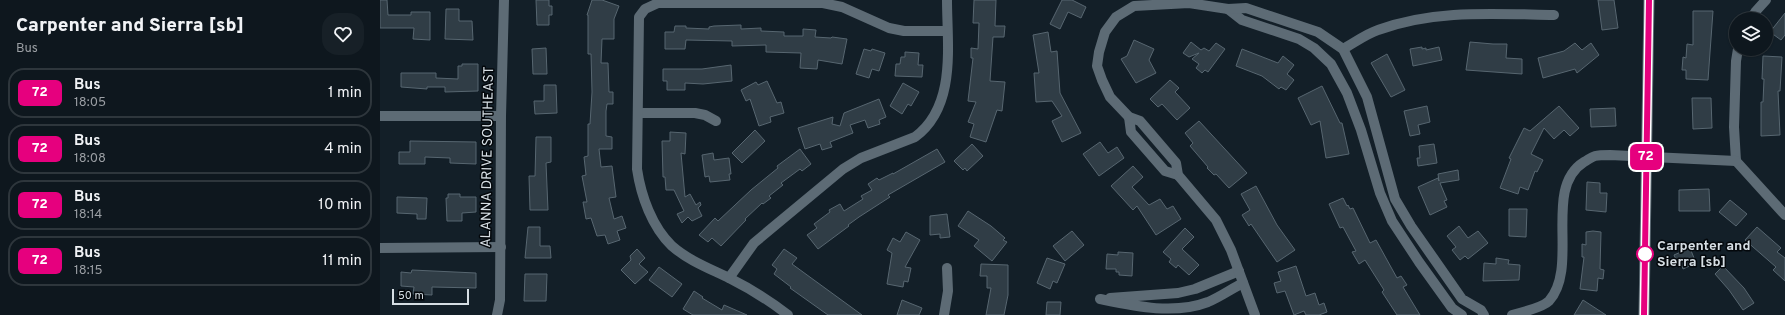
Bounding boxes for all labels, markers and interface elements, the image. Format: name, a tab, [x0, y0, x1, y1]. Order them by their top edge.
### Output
map controls	[1729, 12, 1773, 56]
button: layers	[1729, 12, 1773, 56]
button: heart	[322, 13, 364, 55]
text: Carpenter and Sierra [sb]	[16, 14, 244, 38]
text: Bus	[16, 41, 38, 57]
street label: ALANNA DRIVE SOUTHEAST	[478, 66, 498, 248]
text: Bus	[74, 76, 101, 95]
text: 72	[32, 84, 48, 101]
text: 1 min	[328, 84, 362, 103]
text: 18:05	[74, 95, 106, 111]
text: Bus	[74, 132, 101, 151]
text: 72	[32, 140, 48, 157]
text: 4 min	[324, 140, 362, 159]
line badge: 72	[1628, 144, 1664, 170]
text: 72	[1638, 148, 1654, 165]
text: 18:08	[74, 151, 106, 167]
text: Bus	[74, 188, 101, 207]
text: 72	[32, 196, 48, 213]
text: 10 min	[318, 196, 362, 215]
text: 18:14	[74, 207, 102, 223]
place label: Carpenter and Sierra [sb]	[1657, 238, 1750, 271]
text: Bus	[74, 244, 101, 263]
marker: Carpenter and Sierra [sb]	[1636, 245, 1654, 263]
text: 72	[32, 252, 48, 269]
text: 11 min	[322, 252, 362, 271]
text: 18:15	[74, 263, 103, 279]
scale bar	[392, 287, 469, 306]
text: 50 m	[398, 289, 424, 303]

